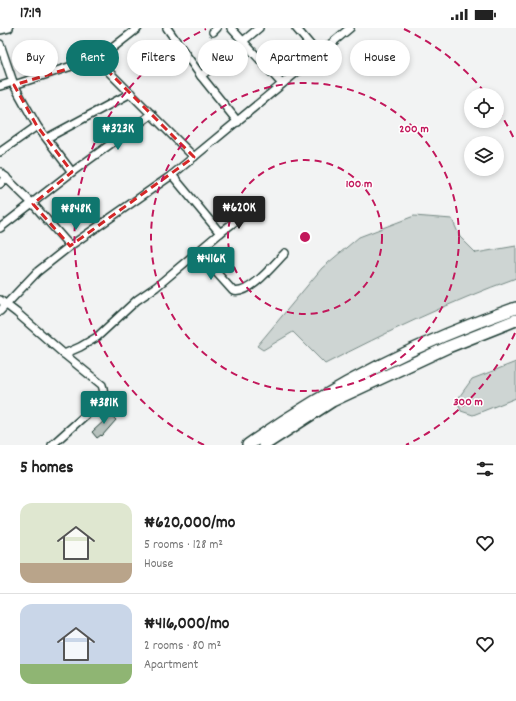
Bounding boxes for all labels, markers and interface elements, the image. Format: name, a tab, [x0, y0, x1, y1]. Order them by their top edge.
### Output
text: 17:19	[20, 3, 42, 25]
chip: Buy	[12, 40, 58, 76]
chip: Rent	[66, 40, 119, 76]
chip: Filters	[127, 40, 190, 76]
chip: New	[198, 40, 248, 76]
chip: Apartment	[256, 40, 342, 76]
chip: House	[350, 40, 410, 76]
map controls	[464, 88, 504, 176]
button: locate	[464, 88, 504, 128]
pin: ₦323K	[90, 117, 146, 151]
text: ₦323K	[102, 120, 134, 139]
text: 200 m	[399, 121, 429, 138]
button: layers	[464, 136, 504, 176]
text: 100 m	[346, 176, 372, 193]
pin: ₦620K	[211, 196, 267, 230]
pin: ₦848K	[48, 197, 104, 231]
text: ₦620K	[222, 199, 256, 218]
text: ₦848K	[61, 200, 91, 219]
centre of rings	[298, 230, 312, 244]
pin: ₦416K	[183, 247, 239, 281]
text: ₦416K	[196, 250, 226, 269]
pin: ₦381K	[76, 391, 132, 425]
text: ₦381K	[90, 394, 118, 413]
text: 300 m	[453, 394, 483, 411]
text: 5 homes	[20, 457, 73, 481]
icon: filters	[474, 458, 496, 480]
text: ₦620,000/mo	[144, 512, 235, 536]
icon: home	[52, 519, 100, 567]
icon: heart	[474, 532, 496, 554]
text: 5 rooms · 128 m²	[144, 536, 223, 555]
text: House	[144, 555, 173, 574]
text: ₦416,000/mo	[144, 613, 229, 637]
icon: home	[52, 620, 100, 668]
icon: heart	[474, 633, 496, 655]
text: 2 rooms · 80 m²	[144, 637, 221, 656]
text: Apartment	[144, 656, 198, 675]

